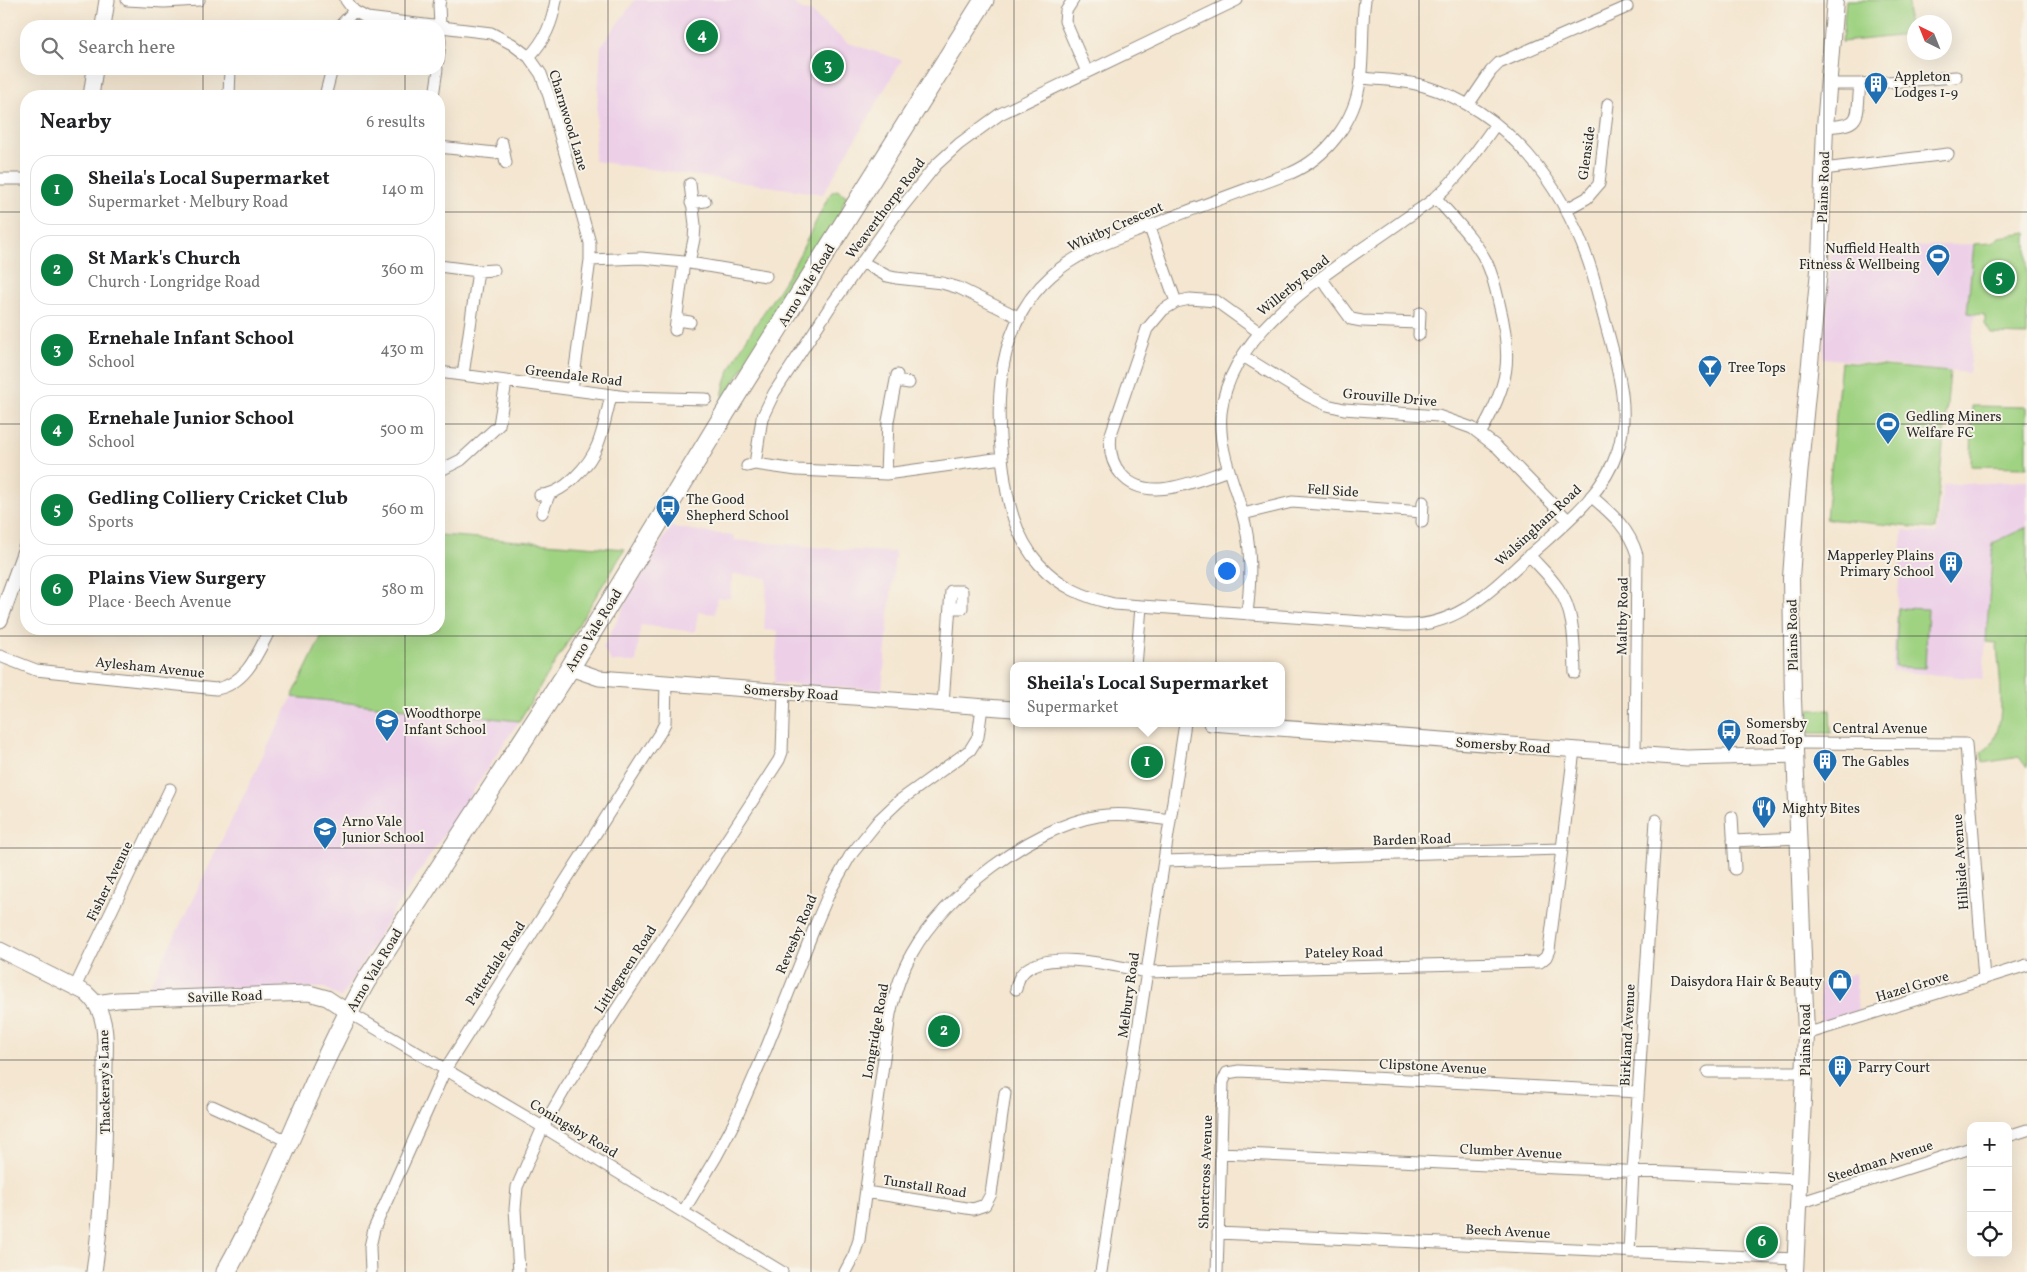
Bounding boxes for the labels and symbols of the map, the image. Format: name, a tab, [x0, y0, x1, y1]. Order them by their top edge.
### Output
north arrow	[1907, 15, 1952, 60]
pin: 4	[686, 17, 718, 55]
pin: 3	[812, 47, 844, 85]
street label: Charnwood Lane	[543, 68, 592, 173]
place label: Appleton Lodges 1-9	[1894, 68, 1958, 103]
building icon: Appleton Lodges 1-9	[1863, 71, 1889, 105]
street label: Glenside	[1574, 125, 1601, 181]
street label: Plains Road	[1814, 151, 1835, 224]
street label: Weaverthorpe Road	[842, 155, 930, 263]
street label: Whitby Crescent	[1065, 198, 1166, 257]
place label: Nuffield Health Fitness & Wellbeing	[1799, 240, 1920, 275]
street label: Arno Vale Road	[774, 241, 840, 331]
sports icon: Nuffield Health Fitness & Wellbeing	[1925, 243, 1951, 277]
street label: Willerby Road	[1254, 251, 1334, 321]
pin: 5	[1983, 259, 2015, 297]
bar icon: Tree Tops	[1697, 354, 1723, 388]
place label: Tree Tops	[1728, 359, 1786, 378]
street label: Greendale Road	[524, 361, 624, 392]
street label: Grouville Drive	[1342, 385, 1438, 412]
place label: Gedling Miners Welfare FC	[1906, 408, 2002, 443]
sports icon: Gedling Miners Welfare FC	[1875, 411, 1901, 445]
street label: Fell Side	[1307, 480, 1360, 503]
street label: Walsingham Road	[1492, 481, 1587, 571]
place label: The Good Shepherd School	[686, 491, 789, 526]
bus stop icon: The Good Shepherd School	[655, 494, 681, 528]
place label: Mapperley Plains Primary School	[1827, 547, 1934, 582]
building icon: Mapperley Plains Primary School	[1938, 550, 1964, 584]
your location	[1214, 558, 1240, 584]
street label: Maltby Road	[1613, 577, 1634, 655]
street label: Arno Vale Road	[561, 586, 627, 676]
street label: Plains Road	[1783, 599, 1804, 671]
street label: Aylesham Avenue	[94, 653, 206, 684]
street label: Somersby Road	[743, 681, 839, 706]
place label: Woodthorpe Infant School	[404, 705, 486, 740]
school or university icon: Woodthorpe Infant School	[374, 708, 400, 742]
place label: Somersby Road Top	[1746, 715, 1808, 750]
bus stop icon: Somersby Road Top	[1716, 718, 1742, 752]
street label: Central Avenue	[1833, 720, 1928, 739]
street label: Somersby Road	[1455, 734, 1551, 759]
pin: 1	[1131, 743, 1163, 781]
building icon: The Gables	[1812, 748, 1838, 782]
place label: The Gables	[1842, 753, 1909, 772]
restaurant icon: Mighty Bites	[1751, 795, 1777, 829]
place label: Mighty Bites	[1782, 800, 1860, 819]
place label: Arno Vale Junior School	[342, 813, 424, 848]
street label: Hillside Avenue	[1949, 813, 1974, 911]
school or university icon: Arno Vale Junior School	[312, 816, 338, 850]
street label: Barden Road	[1372, 830, 1452, 851]
street label: Fisher Avenue	[83, 838, 138, 925]
street label: Revesby Road	[772, 892, 823, 977]
street label: Patterdale Road	[462, 918, 531, 1010]
street label: Littlegreen Road	[591, 922, 662, 1018]
street label: Arno Vale Road	[343, 925, 408, 1016]
street label: Pateley Road	[1305, 943, 1384, 964]
street label: Melbury Road	[1114, 951, 1145, 1039]
street label: Hazel Grove	[1874, 967, 1952, 1008]
shop icon: Daisydora Hair & Beauty	[1827, 968, 1853, 1002]
place label: Daisydora Hair & Beauty	[1670, 973, 1822, 992]
street label: Longridge Road	[859, 982, 894, 1081]
street label: Birkland Avenue	[1616, 983, 1641, 1087]
street label: Saville Road	[187, 987, 263, 1008]
street label: Plains Road	[1797, 1004, 1816, 1076]
pin: 2	[928, 1012, 960, 1050]
street label: Thackeray's Lane	[95, 1029, 116, 1134]
building icon: Parry Court	[1827, 1054, 1853, 1088]
street label: Clipstone Avenue	[1379, 1055, 1487, 1080]
place label: Parry Court	[1858, 1059, 1930, 1078]
street label: Coningsby Road	[526, 1095, 621, 1163]
street label: Shortcross Avenue	[1195, 1114, 1218, 1230]
street label: Steedman Avenue	[1825, 1136, 1936, 1188]
street label: Clumber Avenue	[1459, 1140, 1563, 1165]
street label: Tunstall Road	[882, 1171, 968, 1203]
street label: Beech Avenue	[1465, 1221, 1551, 1244]
pin: 6	[1746, 1223, 1778, 1261]

